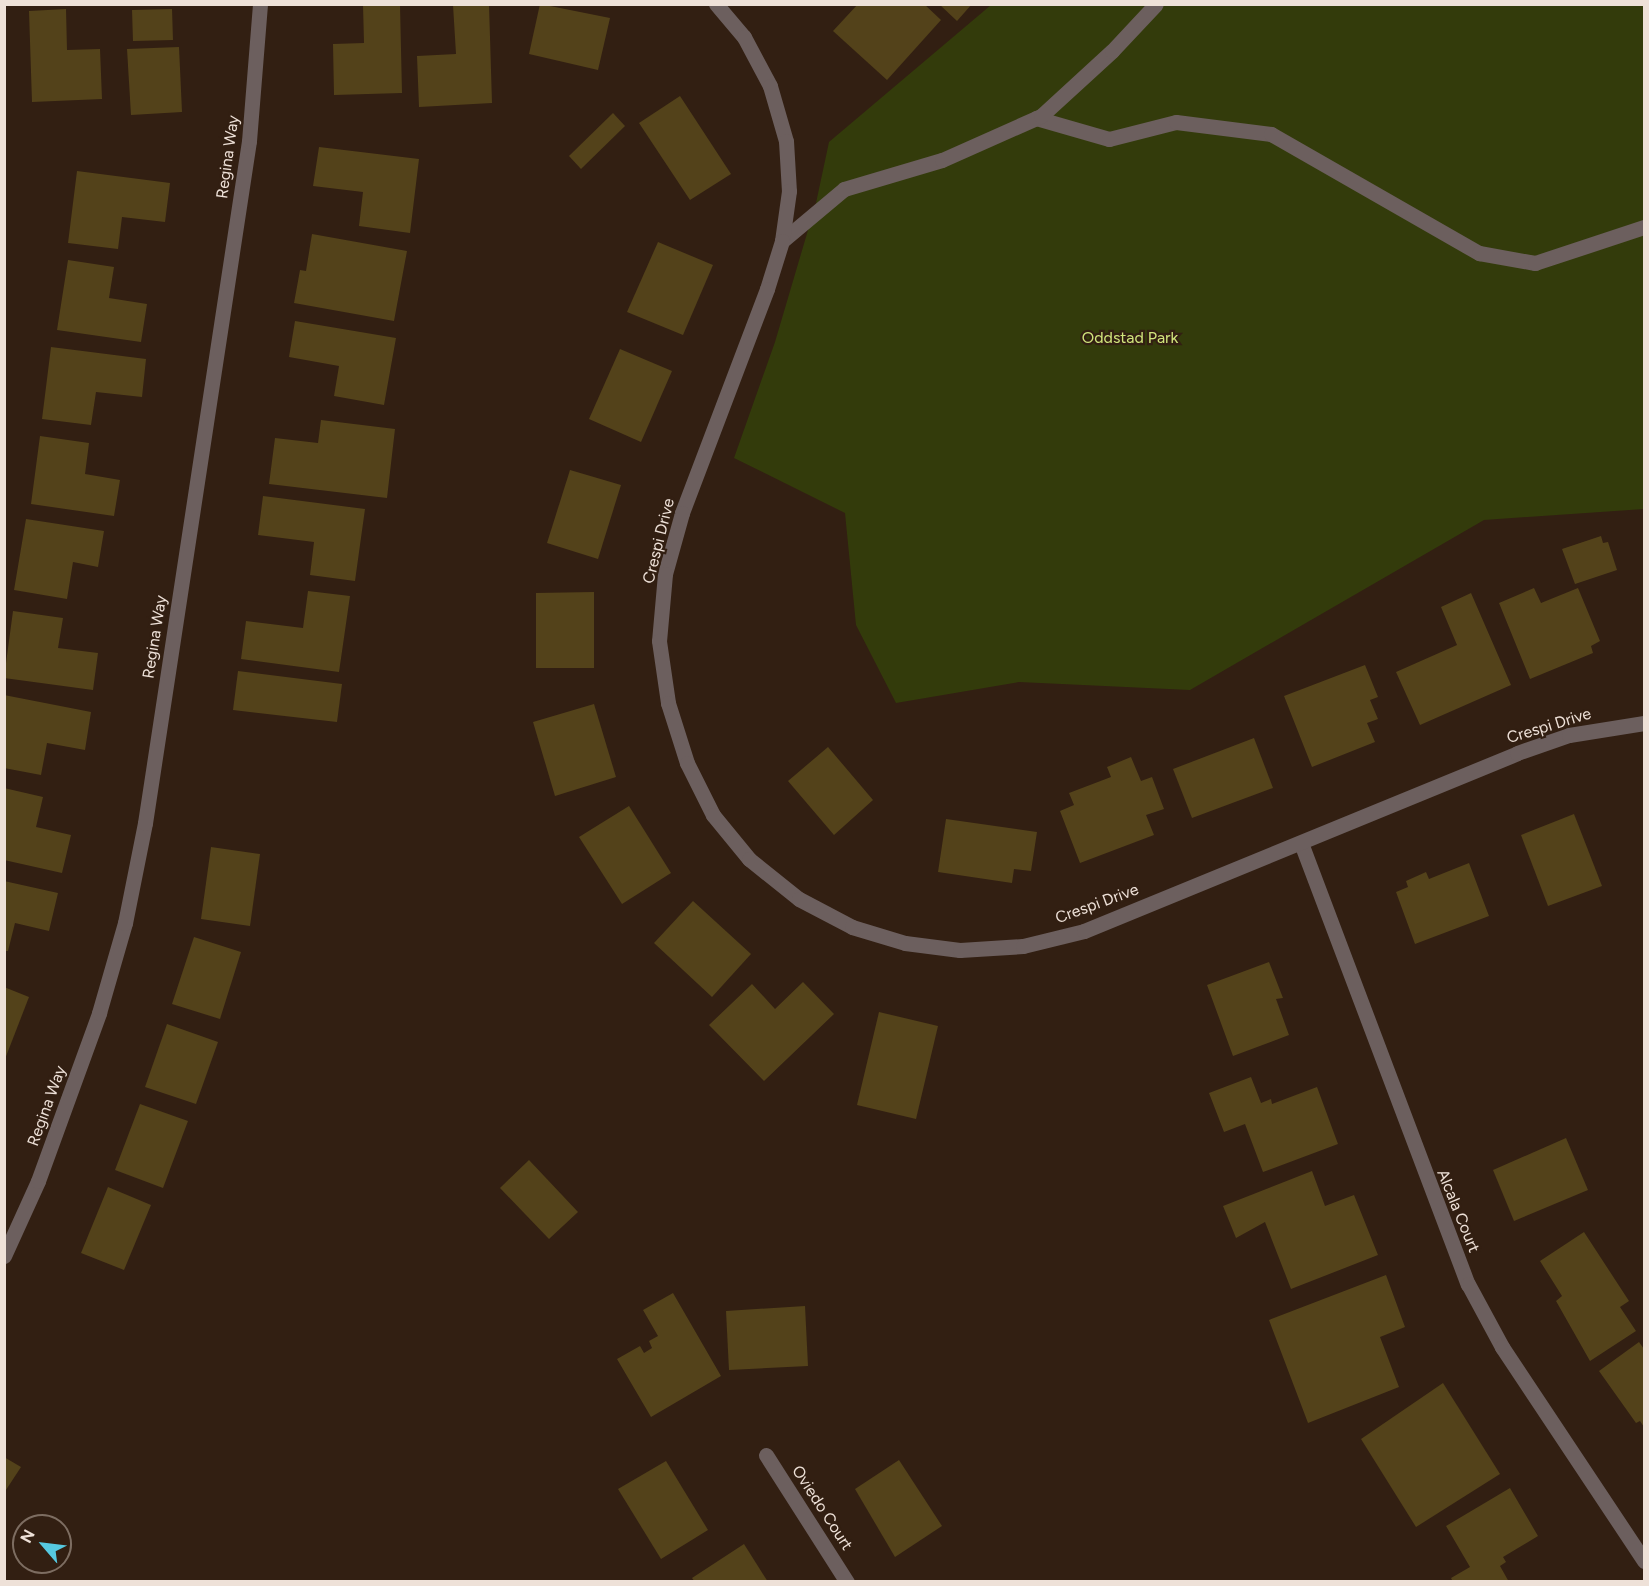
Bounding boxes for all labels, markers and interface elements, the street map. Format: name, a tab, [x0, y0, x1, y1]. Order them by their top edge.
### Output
street label: Regina Way	[213, 114, 243, 200]
park label: Oddstad Park	[1082, 328, 1178, 348]
street label: Crespi Drive	[639, 496, 679, 586]
street label: Regina Way	[139, 594, 171, 680]
street label: Crespi Drive	[1504, 704, 1594, 748]
street label: Crespi Drive	[1053, 880, 1141, 928]
street label: Regina Way	[24, 1063, 70, 1149]
street label: Alcala Court	[1433, 1167, 1483, 1255]
street label: Oviedo Court	[788, 1462, 856, 1554]
north arrow	[12, 1514, 72, 1574]
text: N	[16, 1526, 39, 1546]

